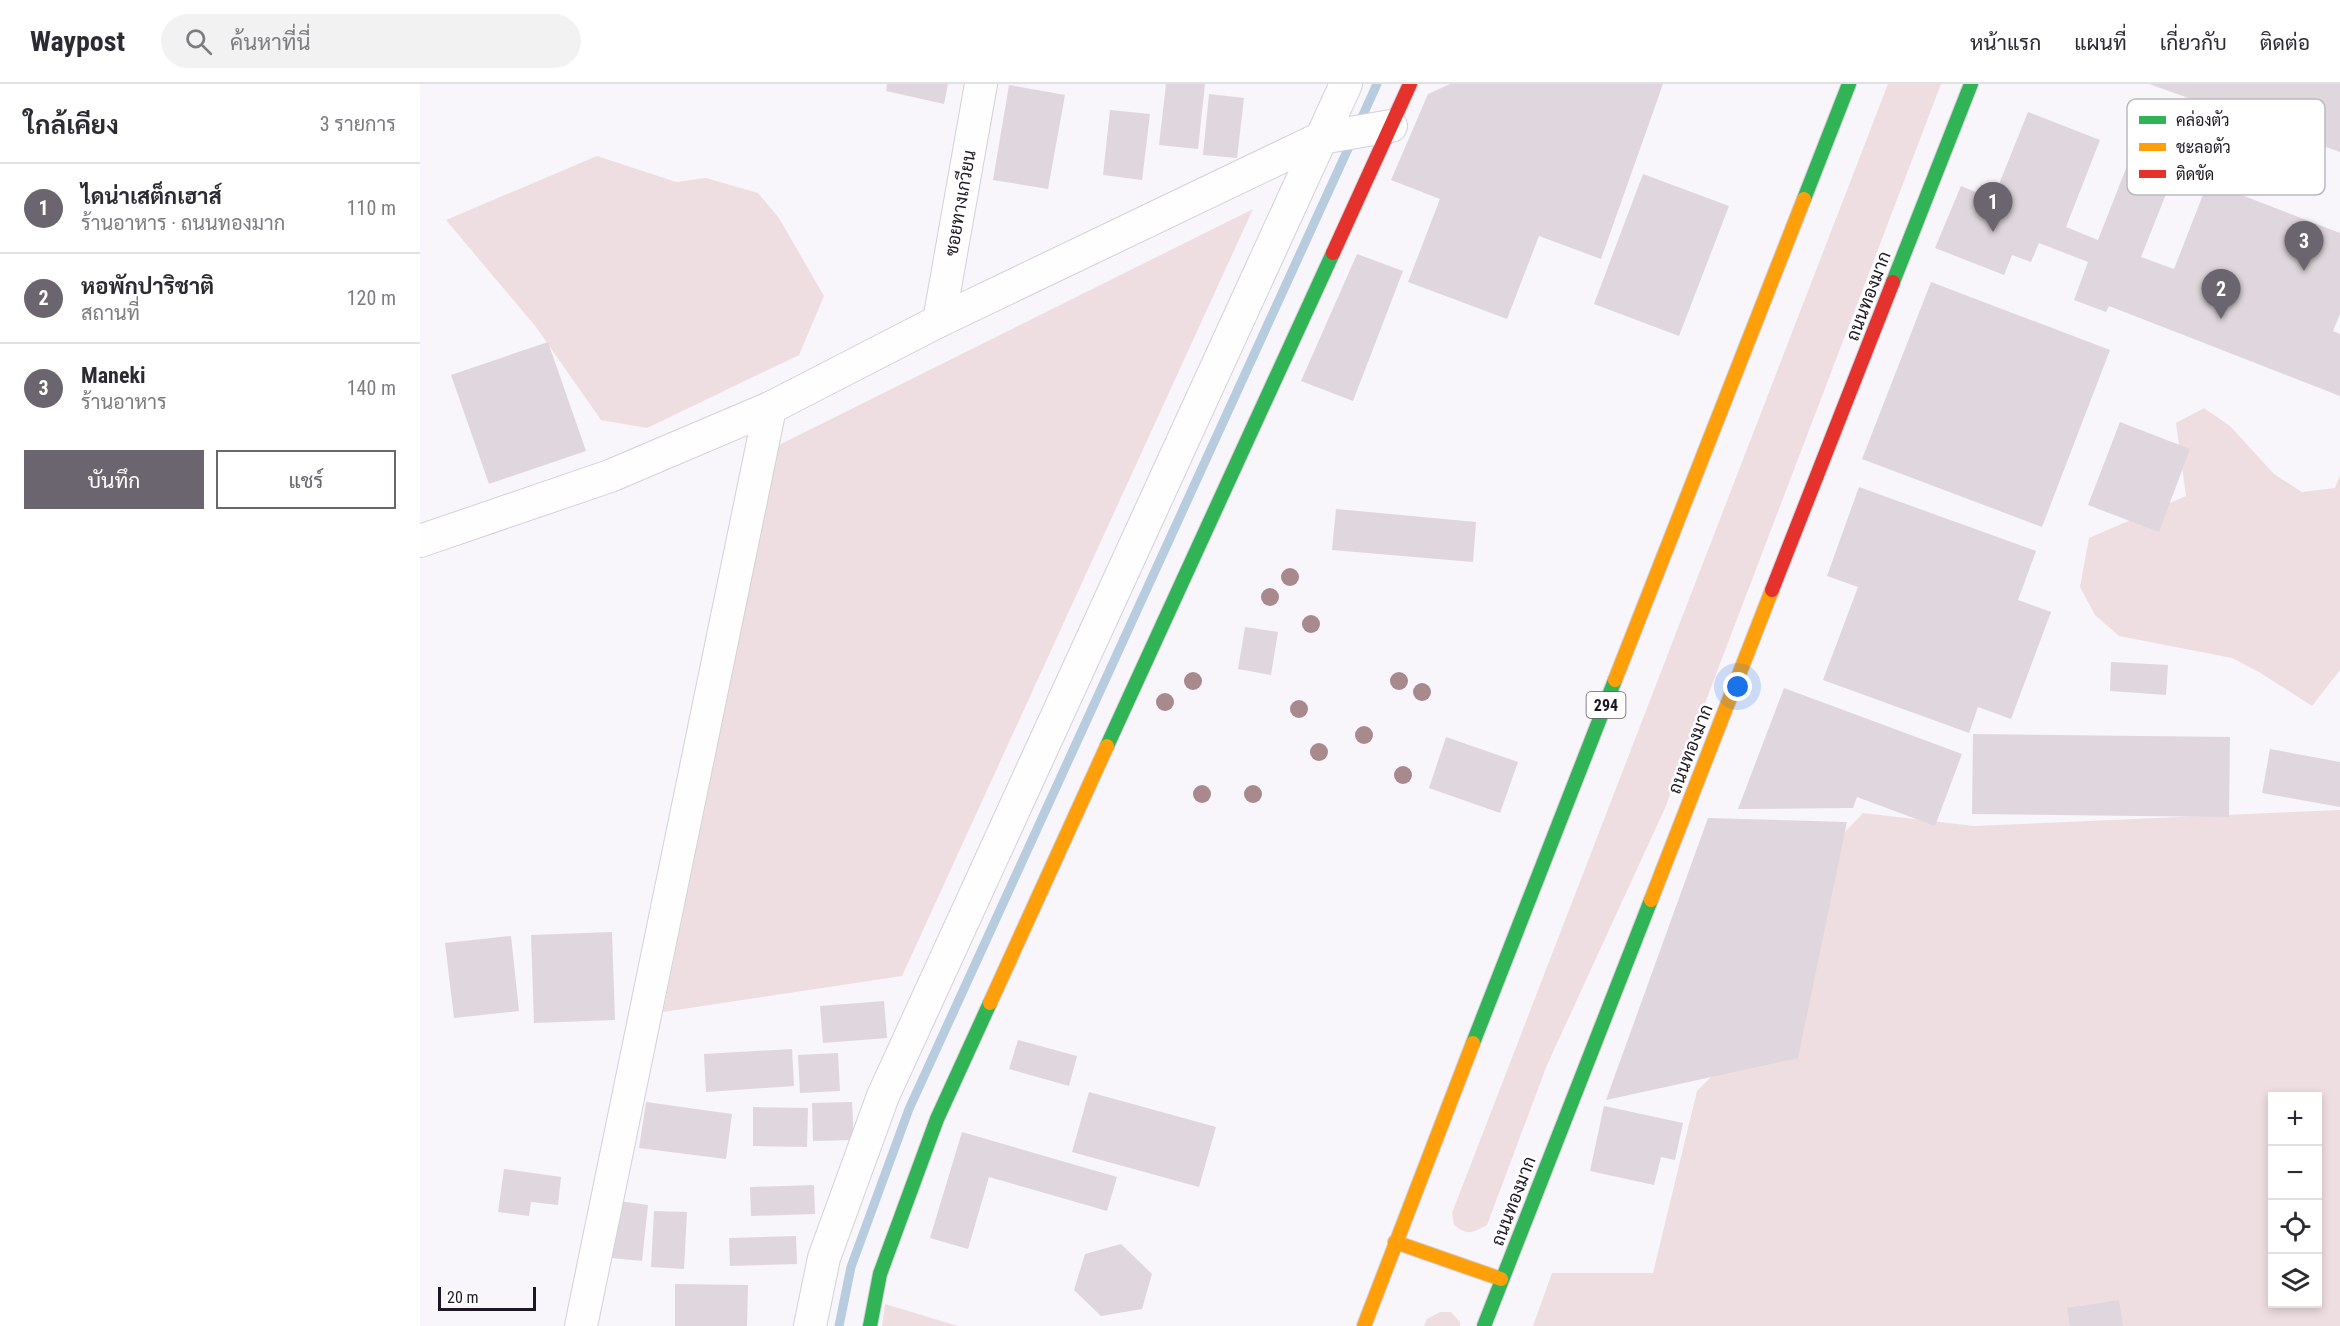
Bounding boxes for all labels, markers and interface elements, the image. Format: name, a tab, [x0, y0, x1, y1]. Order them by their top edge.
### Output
search box	[161, 14, 581, 68]
text: Waypost	[30, 25, 125, 58]
icon: search	[182, 25, 215, 58]
text: ค้นหาที่นี่	[230, 30, 311, 55]
text: หน้าแรก	[1970, 31, 2041, 55]
text: แผนที่	[2074, 31, 2127, 55]
text: เกี่ยวกับ	[2160, 31, 2227, 55]
text: ติดต่อ	[2260, 31, 2310, 55]
legend	[2127, 99, 2325, 195]
text: ใกล้เคียง	[24, 110, 119, 140]
text: คล่องตัว	[2176, 110, 2230, 130]
text: 3 รายการ	[320, 112, 396, 136]
text: ชะลอตัว	[2176, 137, 2231, 157]
street label: ซอยทางเกวียน	[938, 148, 980, 258]
text: ติดขัด	[2176, 164, 2214, 184]
pin: 1	[1974, 182, 2012, 232]
text: ไดน่าเสต็กเฮาส์	[81, 184, 222, 209]
text: 1	[38, 196, 49, 220]
text: 110 m	[347, 196, 396, 220]
text: ร้านอาหาร · ถนนทองมาก	[81, 211, 285, 235]
pin: 3	[2284, 222, 2324, 271]
street label: ถนนทองมาก	[1841, 248, 1895, 344]
pin: 2	[2202, 270, 2240, 319]
text: หอพักปาริชาติ	[81, 274, 214, 299]
text: 2	[38, 286, 49, 310]
text: 120 m	[347, 286, 396, 310]
text: สถานที่	[81, 301, 140, 325]
text: Maneki	[81, 363, 145, 388]
text: 3	[38, 376, 49, 400]
text: 140 m	[347, 376, 396, 400]
text: ร้านอาหาร	[81, 390, 167, 414]
button: บันทึก	[24, 450, 204, 509]
button: แชร์	[216, 450, 396, 509]
your location	[1723, 672, 1752, 701]
road number: 294	[1586, 692, 1626, 718]
street label: ถนนทองมาก	[1663, 701, 1717, 797]
map controls	[2268, 1092, 2322, 1308]
button: +	[2268, 1092, 2322, 1146]
button: −	[2268, 1146, 2322, 1200]
street label: ถนนทองมาก	[1486, 1153, 1540, 1249]
button: locate	[2268, 1200, 2322, 1254]
button: layers	[2268, 1254, 2322, 1308]
scale bar	[438, 1284, 536, 1312]
text: 20 m	[447, 1288, 479, 1307]

